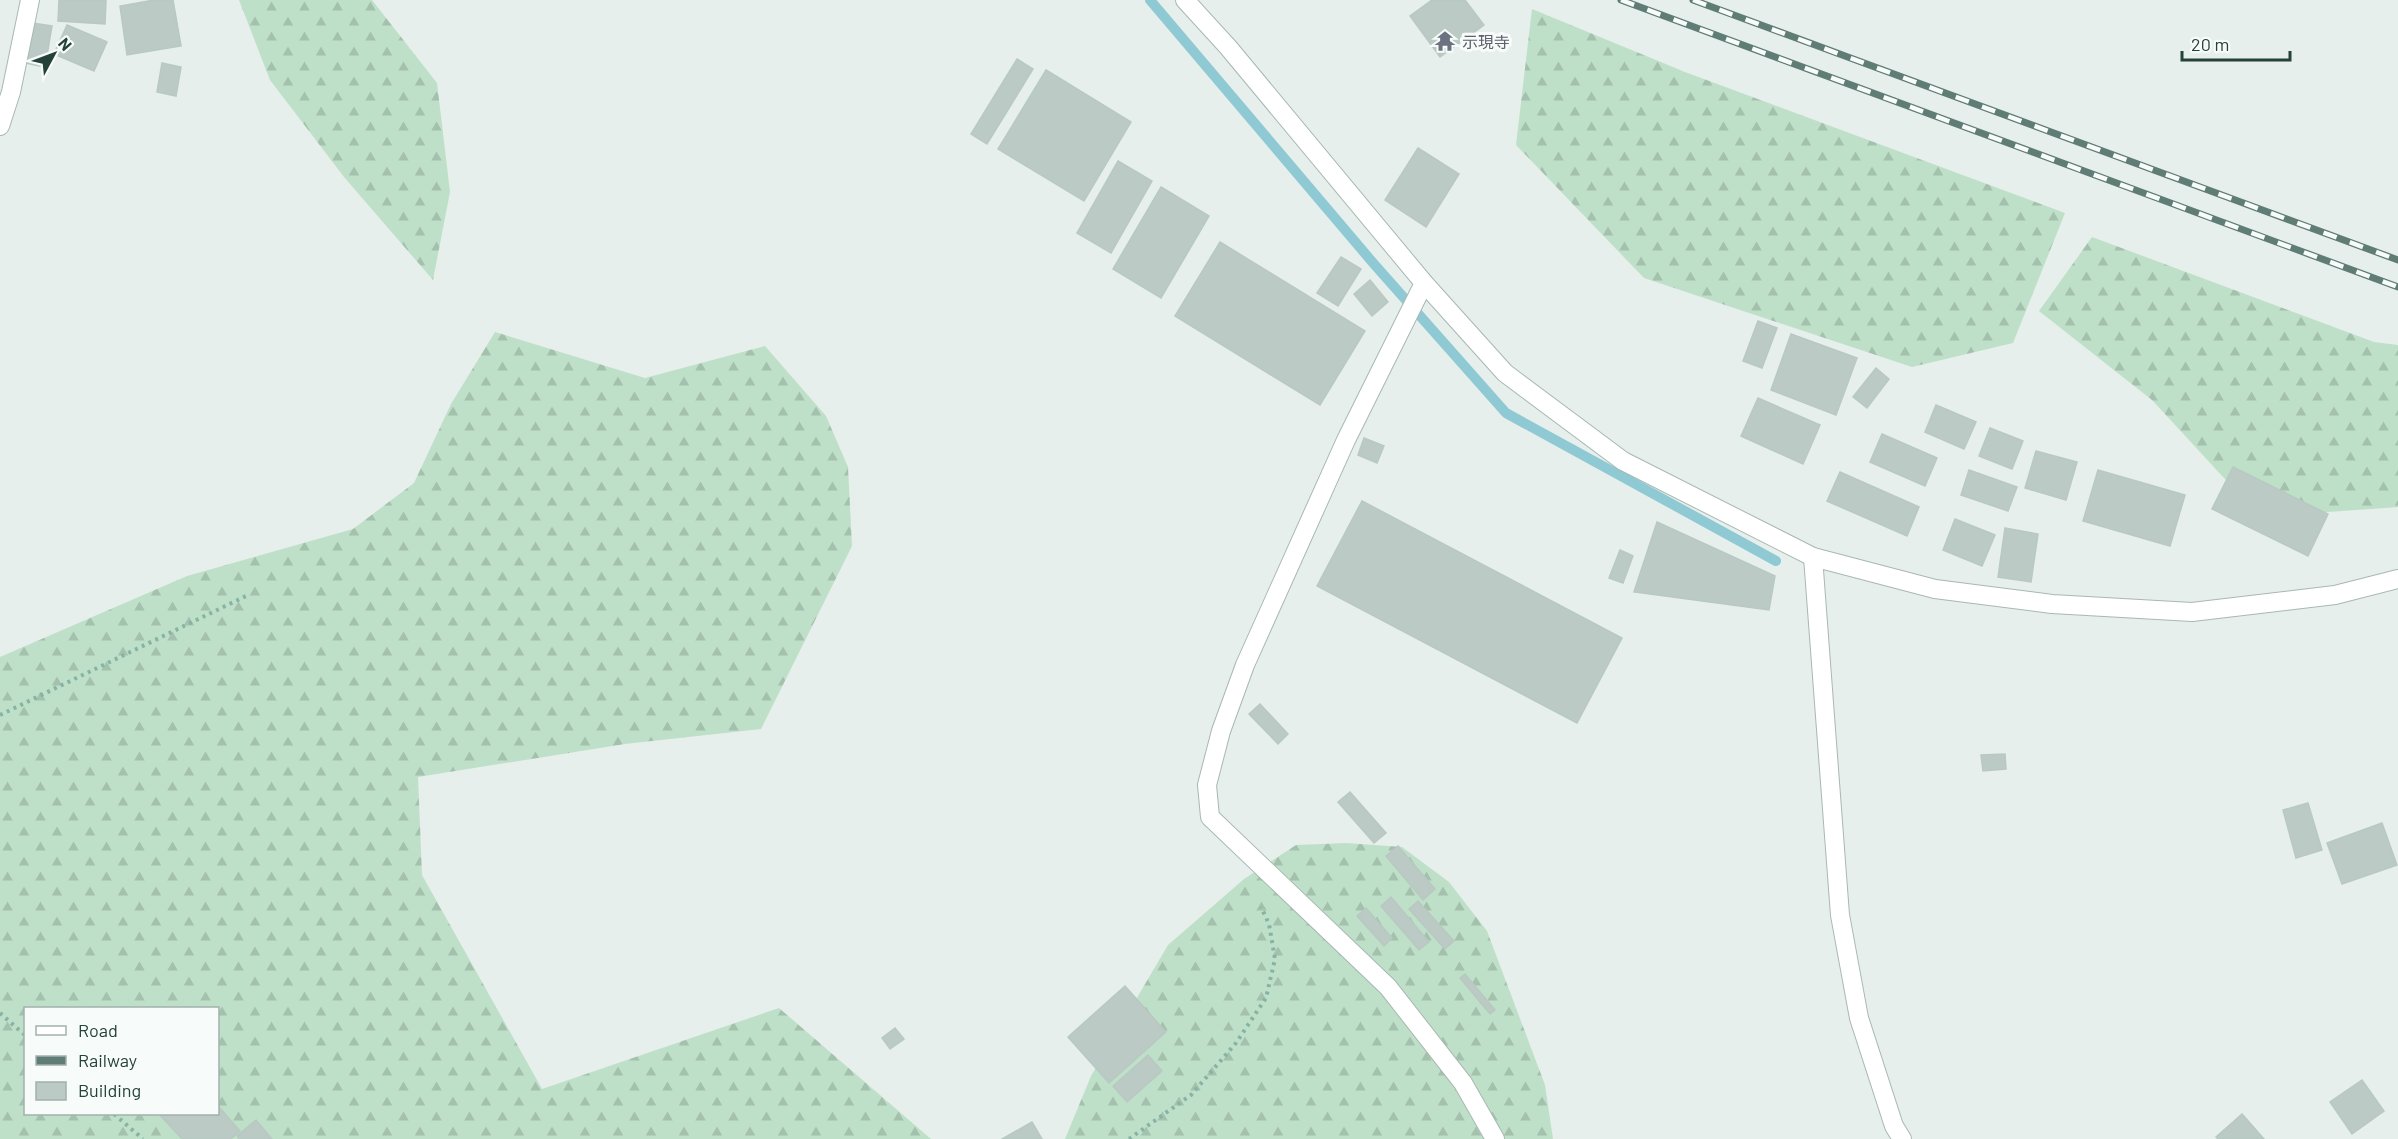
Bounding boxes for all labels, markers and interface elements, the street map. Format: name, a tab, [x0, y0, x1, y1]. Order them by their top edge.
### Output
north arrow	[24, 24, 84, 84]
scale bar	[2182, 24, 2290, 62]
temple icon: 示現寺	[1433, 29, 1457, 53]
place label: 示現寺	[1462, 32, 1510, 51]
text: 20 m	[2191, 33, 2229, 55]
text: N	[55, 34, 76, 54]
legend	[24, 1007, 219, 1115]
text: Road	[78, 1019, 118, 1041]
text: Railway	[78, 1049, 137, 1071]
text: Building	[78, 1079, 141, 1101]

